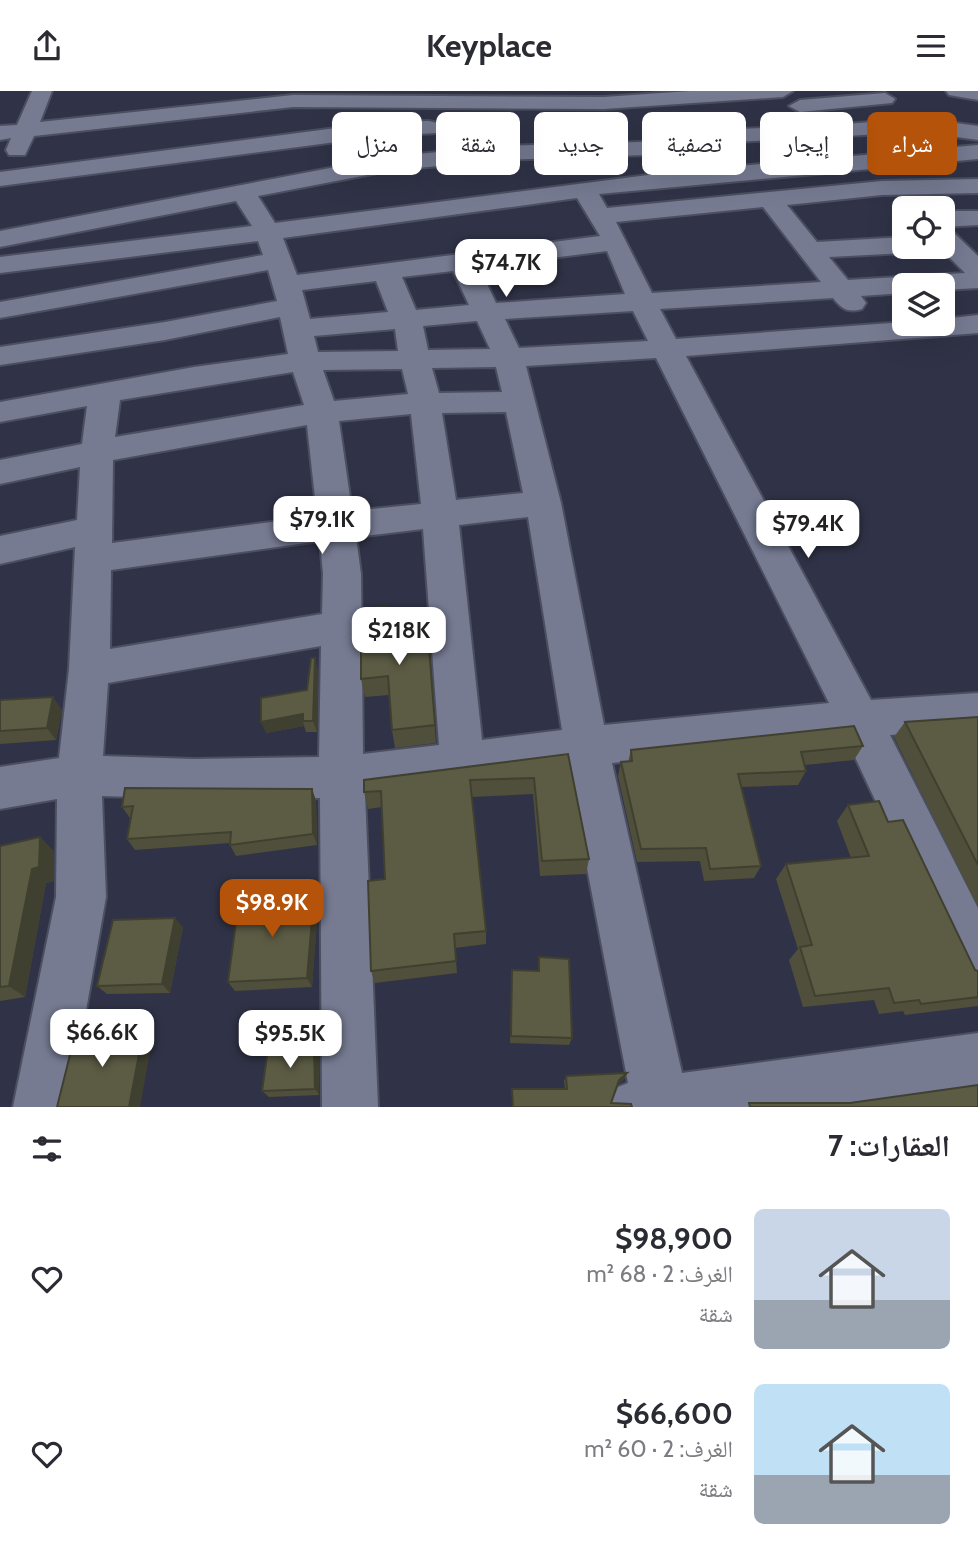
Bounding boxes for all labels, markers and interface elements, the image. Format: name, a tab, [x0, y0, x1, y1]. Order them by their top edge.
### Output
text: Keyplace	[426, 26, 552, 65]
icon: share	[28, 27, 66, 65]
icon: menu	[912, 27, 950, 65]
chip: منزل	[332, 112, 422, 175]
chip: شقة	[436, 112, 520, 175]
chip: جديد	[534, 112, 628, 175]
chip: تصفية	[642, 112, 746, 175]
chip: إيجار	[760, 112, 853, 175]
chip: شراء	[867, 112, 957, 175]
map controls	[892, 196, 955, 336]
button: locate	[892, 196, 955, 259]
pin: $74.7K	[449, 239, 563, 299]
text: $74.7K	[471, 248, 541, 276]
button: layers	[892, 273, 955, 336]
pin: $79.1K	[265, 497, 379, 556]
pin: $79.4K	[751, 501, 865, 560]
text: $79.1K	[289, 505, 355, 533]
text: $79.4K	[772, 509, 844, 537]
pin: $218K	[350, 607, 448, 667]
text: $218K	[368, 616, 430, 644]
pin: $98.9K	[215, 879, 329, 939]
text: $98.9K	[236, 888, 308, 916]
pin: $66.6K	[45, 1009, 159, 1069]
pin: $95.5K	[233, 1011, 347, 1070]
text: $66.6K	[66, 1018, 138, 1046]
text: $95.5K	[255, 1019, 325, 1047]
text: العقارات: 7	[828, 1127, 950, 1164]
icon: filters	[28, 1130, 66, 1168]
text: $98,900	[615, 1220, 733, 1257]
icon: home	[810, 1237, 894, 1321]
icon: heart	[28, 1260, 66, 1298]
text: الغرف: 2 · 68 m²	[586, 1260, 733, 1288]
text: شقة	[699, 1300, 733, 1328]
text: $66,600	[616, 1395, 733, 1432]
icon: home	[810, 1412, 894, 1496]
icon: heart	[28, 1435, 66, 1473]
text: الغرف: 2 · 60 m²	[584, 1435, 733, 1463]
text: شقة	[699, 1475, 733, 1503]

